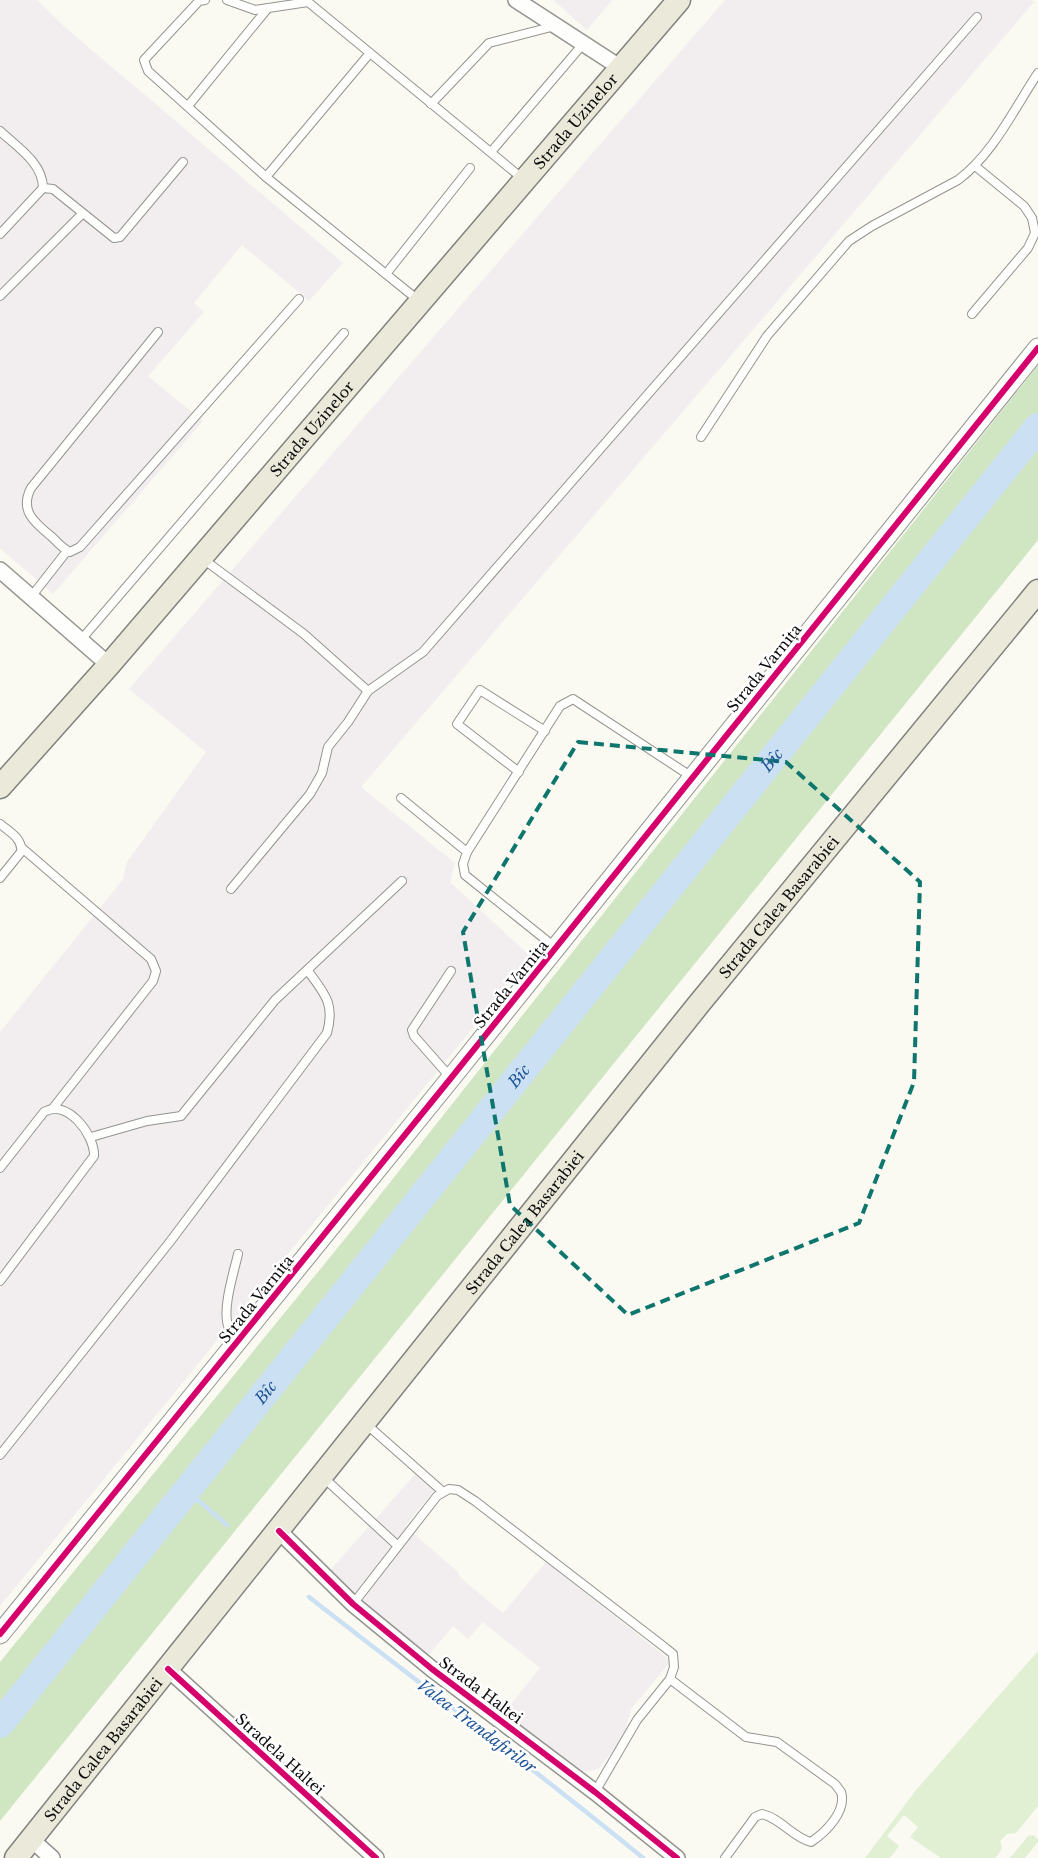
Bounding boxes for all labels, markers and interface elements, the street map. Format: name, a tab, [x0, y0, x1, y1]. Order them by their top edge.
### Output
street label: Strada Uzinelor	[529, 69, 622, 173]
street label: Strada Uzinelor	[265, 376, 358, 480]
street label: Strada Varnița	[723, 620, 806, 716]
water label: Bîc	[756, 744, 787, 776]
street label: Strada Calea Basarabiei	[714, 832, 843, 982]
street label: Strada Varnița	[470, 936, 553, 1032]
water label: Bîc	[503, 1060, 534, 1092]
street label: Strada Calea Basarabiei	[461, 1146, 588, 1298]
street label: Strada Varnița	[215, 1251, 298, 1347]
water label: Bîc	[250, 1377, 281, 1409]
street label: Strada Haltei	[435, 1652, 527, 1728]
street label: Strada Calea Basarabiei	[40, 1674, 166, 1825]
water label: Valea Trandafirilor	[414, 1675, 541, 1778]
street label: Stradela Haltei	[232, 1709, 328, 1799]

